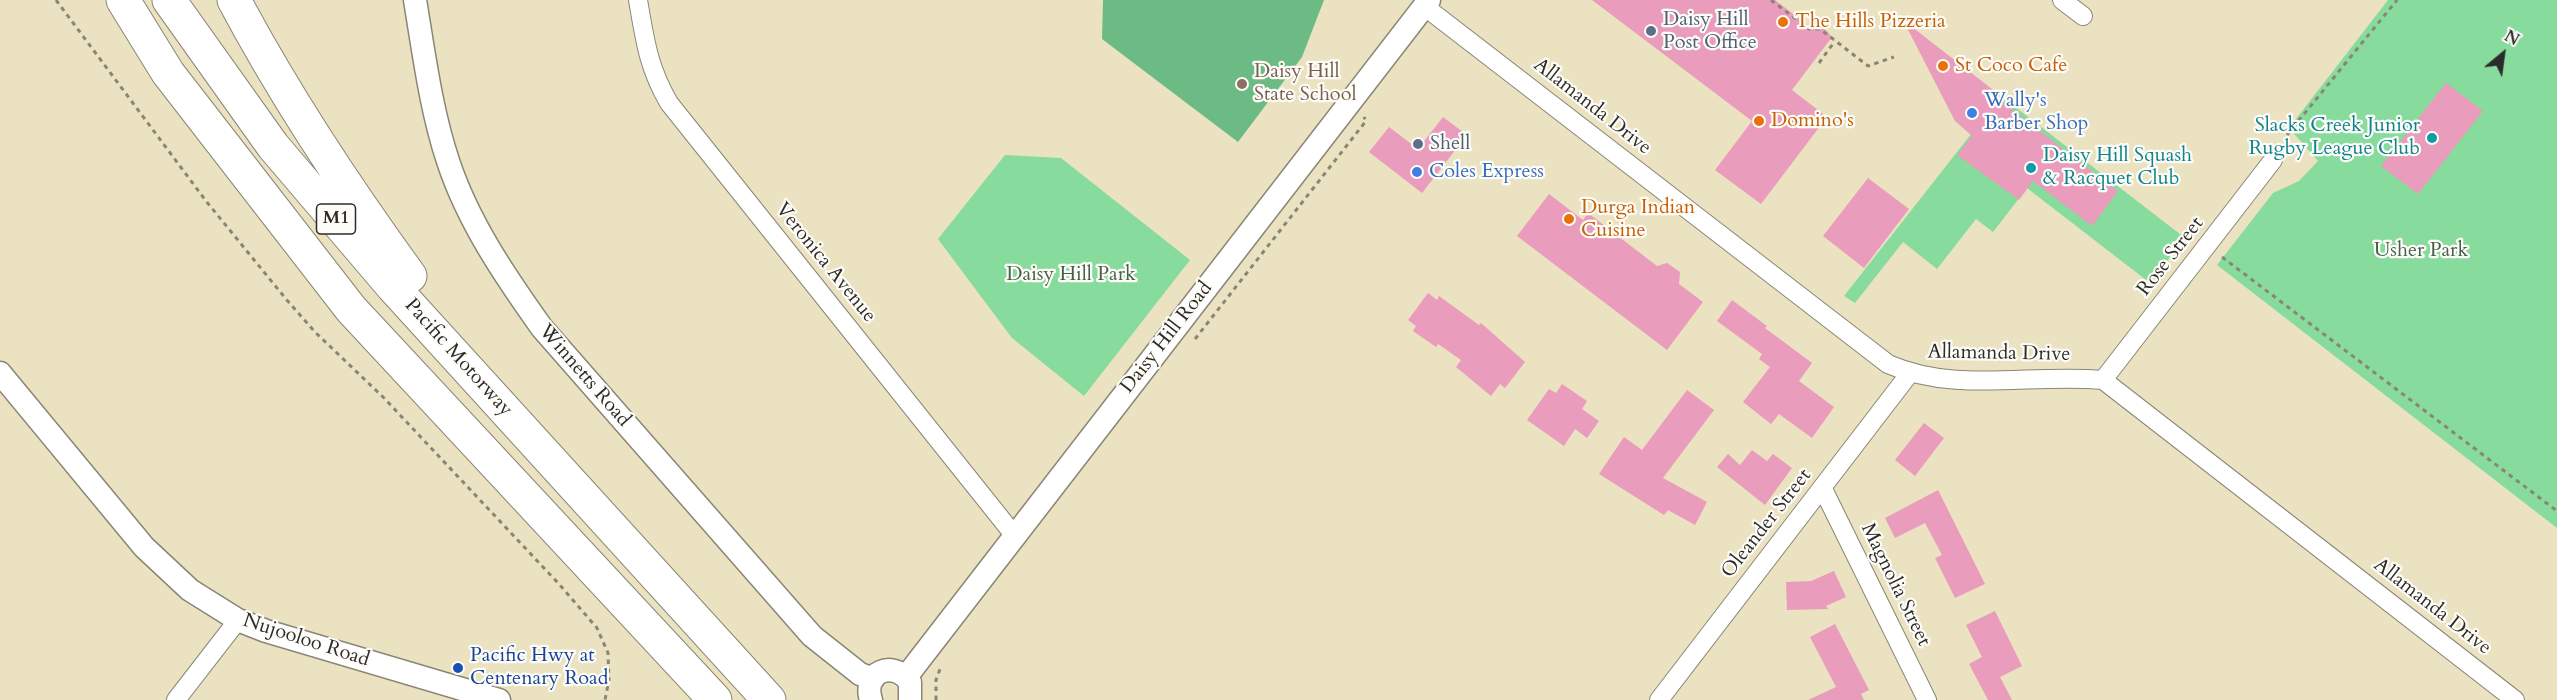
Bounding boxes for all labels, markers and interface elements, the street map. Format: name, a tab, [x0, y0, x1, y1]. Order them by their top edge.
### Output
place label: Daisy Hill Post Office	[1663, 8, 1757, 55]
place label: The Hills Pizzeria	[1795, 10, 1946, 34]
marker: The Hills Pizzeria	[1776, 15, 1790, 29]
marker: Daisy Hill Post Office	[1644, 24, 1658, 38]
north arrow	[2473, 24, 2533, 84]
text: N	[2500, 25, 2523, 51]
street label: Allamanda Drive	[1528, 54, 1656, 160]
place label: St Coco Cafe	[1955, 54, 2067, 78]
marker: St Coco Cafe	[1936, 59, 1950, 73]
place label: Daisy Hill State School	[1254, 60, 1357, 107]
marker: Daisy Hill State School	[1235, 77, 1249, 91]
place label: Wally's Barber Shop	[1984, 89, 2088, 136]
marker: Wally's Barber Shop	[1965, 106, 1979, 120]
place label: Domino's	[1771, 109, 1854, 133]
marker: Domino's	[1752, 114, 1766, 128]
place label: Slacks Creek Junior Rugby League Club	[2249, 114, 2420, 161]
marker: Slacks Creek Junior Rugby League Club	[2425, 131, 2439, 145]
place label: Shell	[1430, 132, 1470, 156]
marker: Shell	[1411, 137, 1425, 151]
place label: Daisy Hill Squash & Racquet Club	[2043, 144, 2192, 191]
place label: Coles Express	[1429, 160, 1544, 184]
marker: Daisy Hill Squash & Racquet Club	[2024, 161, 2038, 175]
marker: Coles Express	[1410, 165, 1424, 179]
place label: Durga Indian Cuisine	[1581, 196, 1695, 243]
street label: Veronica Avenue	[769, 198, 881, 328]
road number: M1	[316, 204, 356, 234]
marker: Durga Indian Cuisine	[1562, 212, 1576, 226]
street label: Rose Street	[2133, 213, 2209, 301]
park label: Usher Park	[2374, 239, 2468, 263]
park label: Daisy Hill Park	[1006, 263, 1136, 287]
street label: Daisy Hill Road	[1116, 277, 1218, 399]
street label: Pacific Motorway	[399, 294, 517, 422]
street label: Winnetts Road	[533, 320, 635, 432]
street label: Allamanda Drive	[1927, 341, 2071, 367]
street label: Oleander Street	[1717, 465, 1817, 583]
street label: Magnolia Street	[1855, 520, 1935, 650]
street label: Allamanda Drive	[2368, 554, 2496, 660]
street label: Nujooloo Road	[240, 609, 372, 673]
place label: Pacific Hwy at Centenary Road	[470, 644, 608, 691]
marker: Pacific Hwy at Centenary Road	[451, 661, 465, 675]

